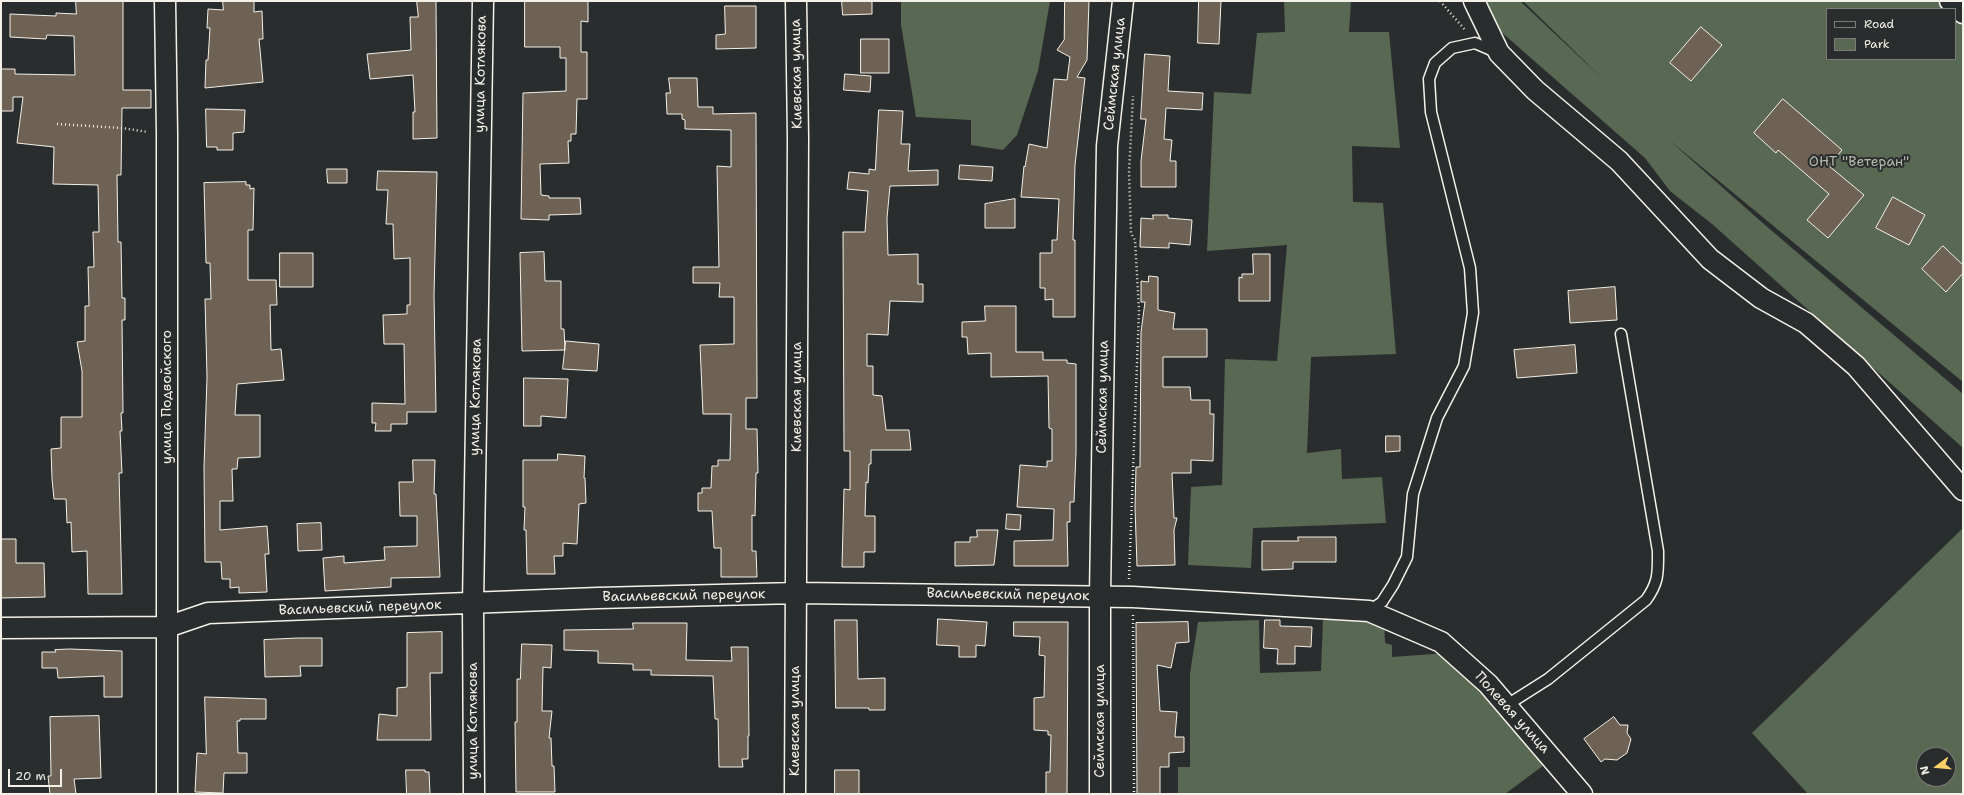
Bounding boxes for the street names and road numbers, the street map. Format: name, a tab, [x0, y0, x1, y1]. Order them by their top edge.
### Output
street label: улица Котлякова	[472, 15, 490, 133]
street label: Сеймская улица	[1101, 17, 1129, 131]
street label: Киевская улица	[788, 19, 806, 129]
street label: улица Подвойского	[159, 330, 175, 464]
street label: улица Котлякова	[467, 338, 485, 456]
street label: Сеймская улица	[1094, 340, 1112, 454]
street label: Киевская улица	[789, 342, 805, 452]
street label: Васильевский переулок	[926, 585, 1090, 605]
street label: Васильевский переулок	[602, 586, 766, 606]
street label: Васильевский переулок	[278, 597, 442, 619]
street label: улица Котлякова	[465, 662, 481, 780]
street label: Сеймская улица	[1092, 664, 1108, 778]
street label: Киевская улица	[787, 666, 803, 776]
street label: Полевая улица	[1471, 669, 1553, 757]

